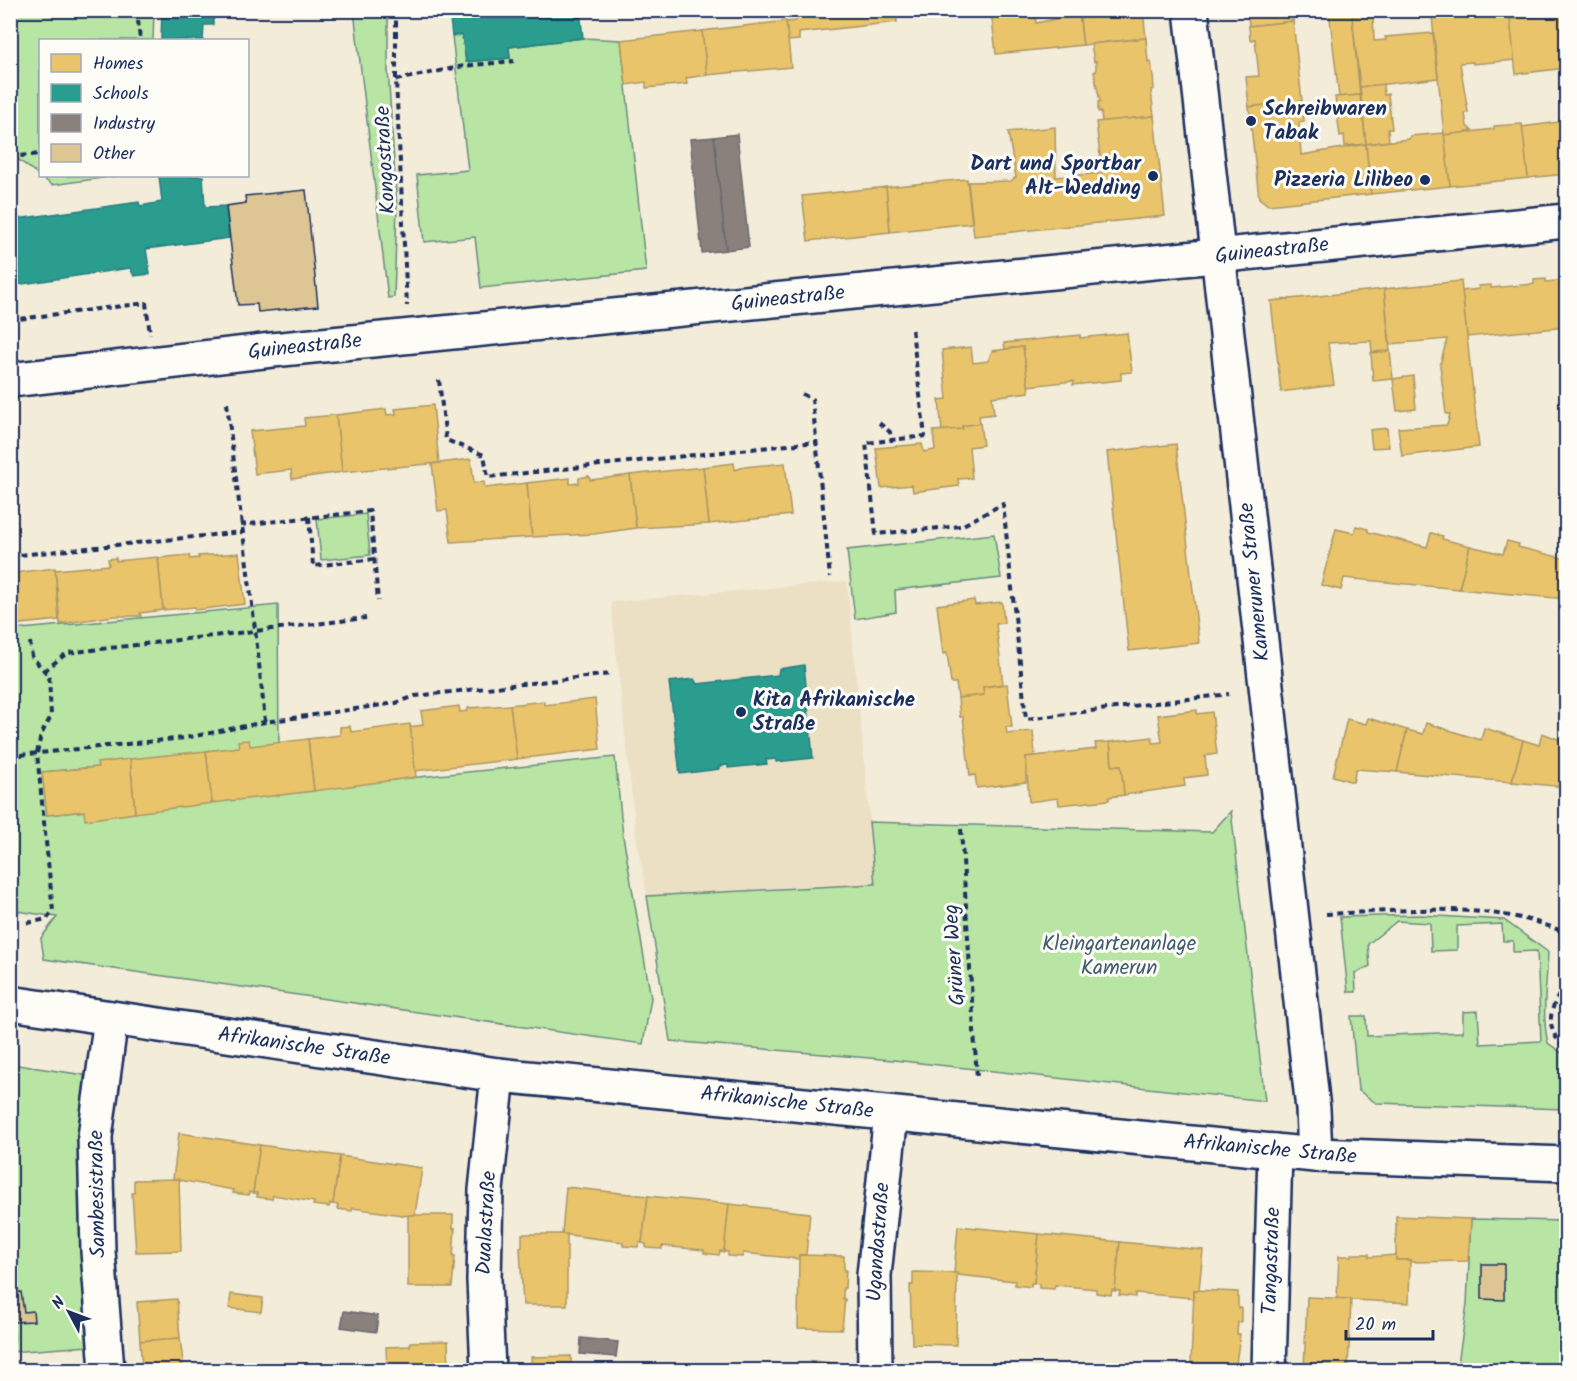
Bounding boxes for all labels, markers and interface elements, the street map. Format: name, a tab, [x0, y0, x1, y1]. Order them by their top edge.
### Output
legend	[39, 39, 249, 177]
text: Homes	[93, 50, 144, 79]
text: Schools	[93, 80, 149, 109]
place label: Schreibwaren Tabak	[1263, 93, 1387, 150]
street label: Kongostraße	[367, 105, 405, 215]
text: Industry	[93, 110, 155, 139]
marker: Schreibwaren Tabak	[1244, 114, 1258, 128]
text: Other	[93, 140, 136, 169]
place label: Dart und Sportbar Alt-Wedding	[970, 148, 1142, 205]
place label: Pizzeria Lilibeo	[1274, 164, 1413, 197]
marker: Dart und Sportbar Alt-Wedding	[1146, 169, 1160, 183]
marker: Pizzeria Lilibeo	[1418, 173, 1432, 187]
street label: Guineastraße	[1214, 229, 1331, 273]
street label: Guineastraße	[730, 277, 847, 321]
street label: Guineastraße	[247, 325, 364, 369]
street label: Kameruner Straße	[1230, 501, 1280, 663]
place label: Kita Afrikanische Straße	[753, 684, 915, 741]
marker: Kita Afrikanische Straße	[734, 705, 748, 719]
street label: Grüner Weg	[935, 903, 975, 1007]
park label: Kleingartenanlage Kamerun	[1042, 928, 1197, 985]
street label: Afrikanische Straße	[216, 1019, 393, 1076]
street label: Afrikanische Straße	[699, 1078, 876, 1129]
street label: Afrikanische Straße	[1182, 1126, 1359, 1174]
street label: Sambesistraße	[80, 1129, 116, 1258]
street label: Dualastraße	[468, 1170, 506, 1276]
street label: Ugandastraße	[858, 1181, 900, 1303]
street label: Tangastraße	[1254, 1206, 1290, 1315]
north arrow	[39, 1282, 99, 1342]
text: N	[46, 1291, 72, 1315]
scale bar	[1346, 1303, 1433, 1341]
text: 20 m	[1355, 1311, 1396, 1340]

